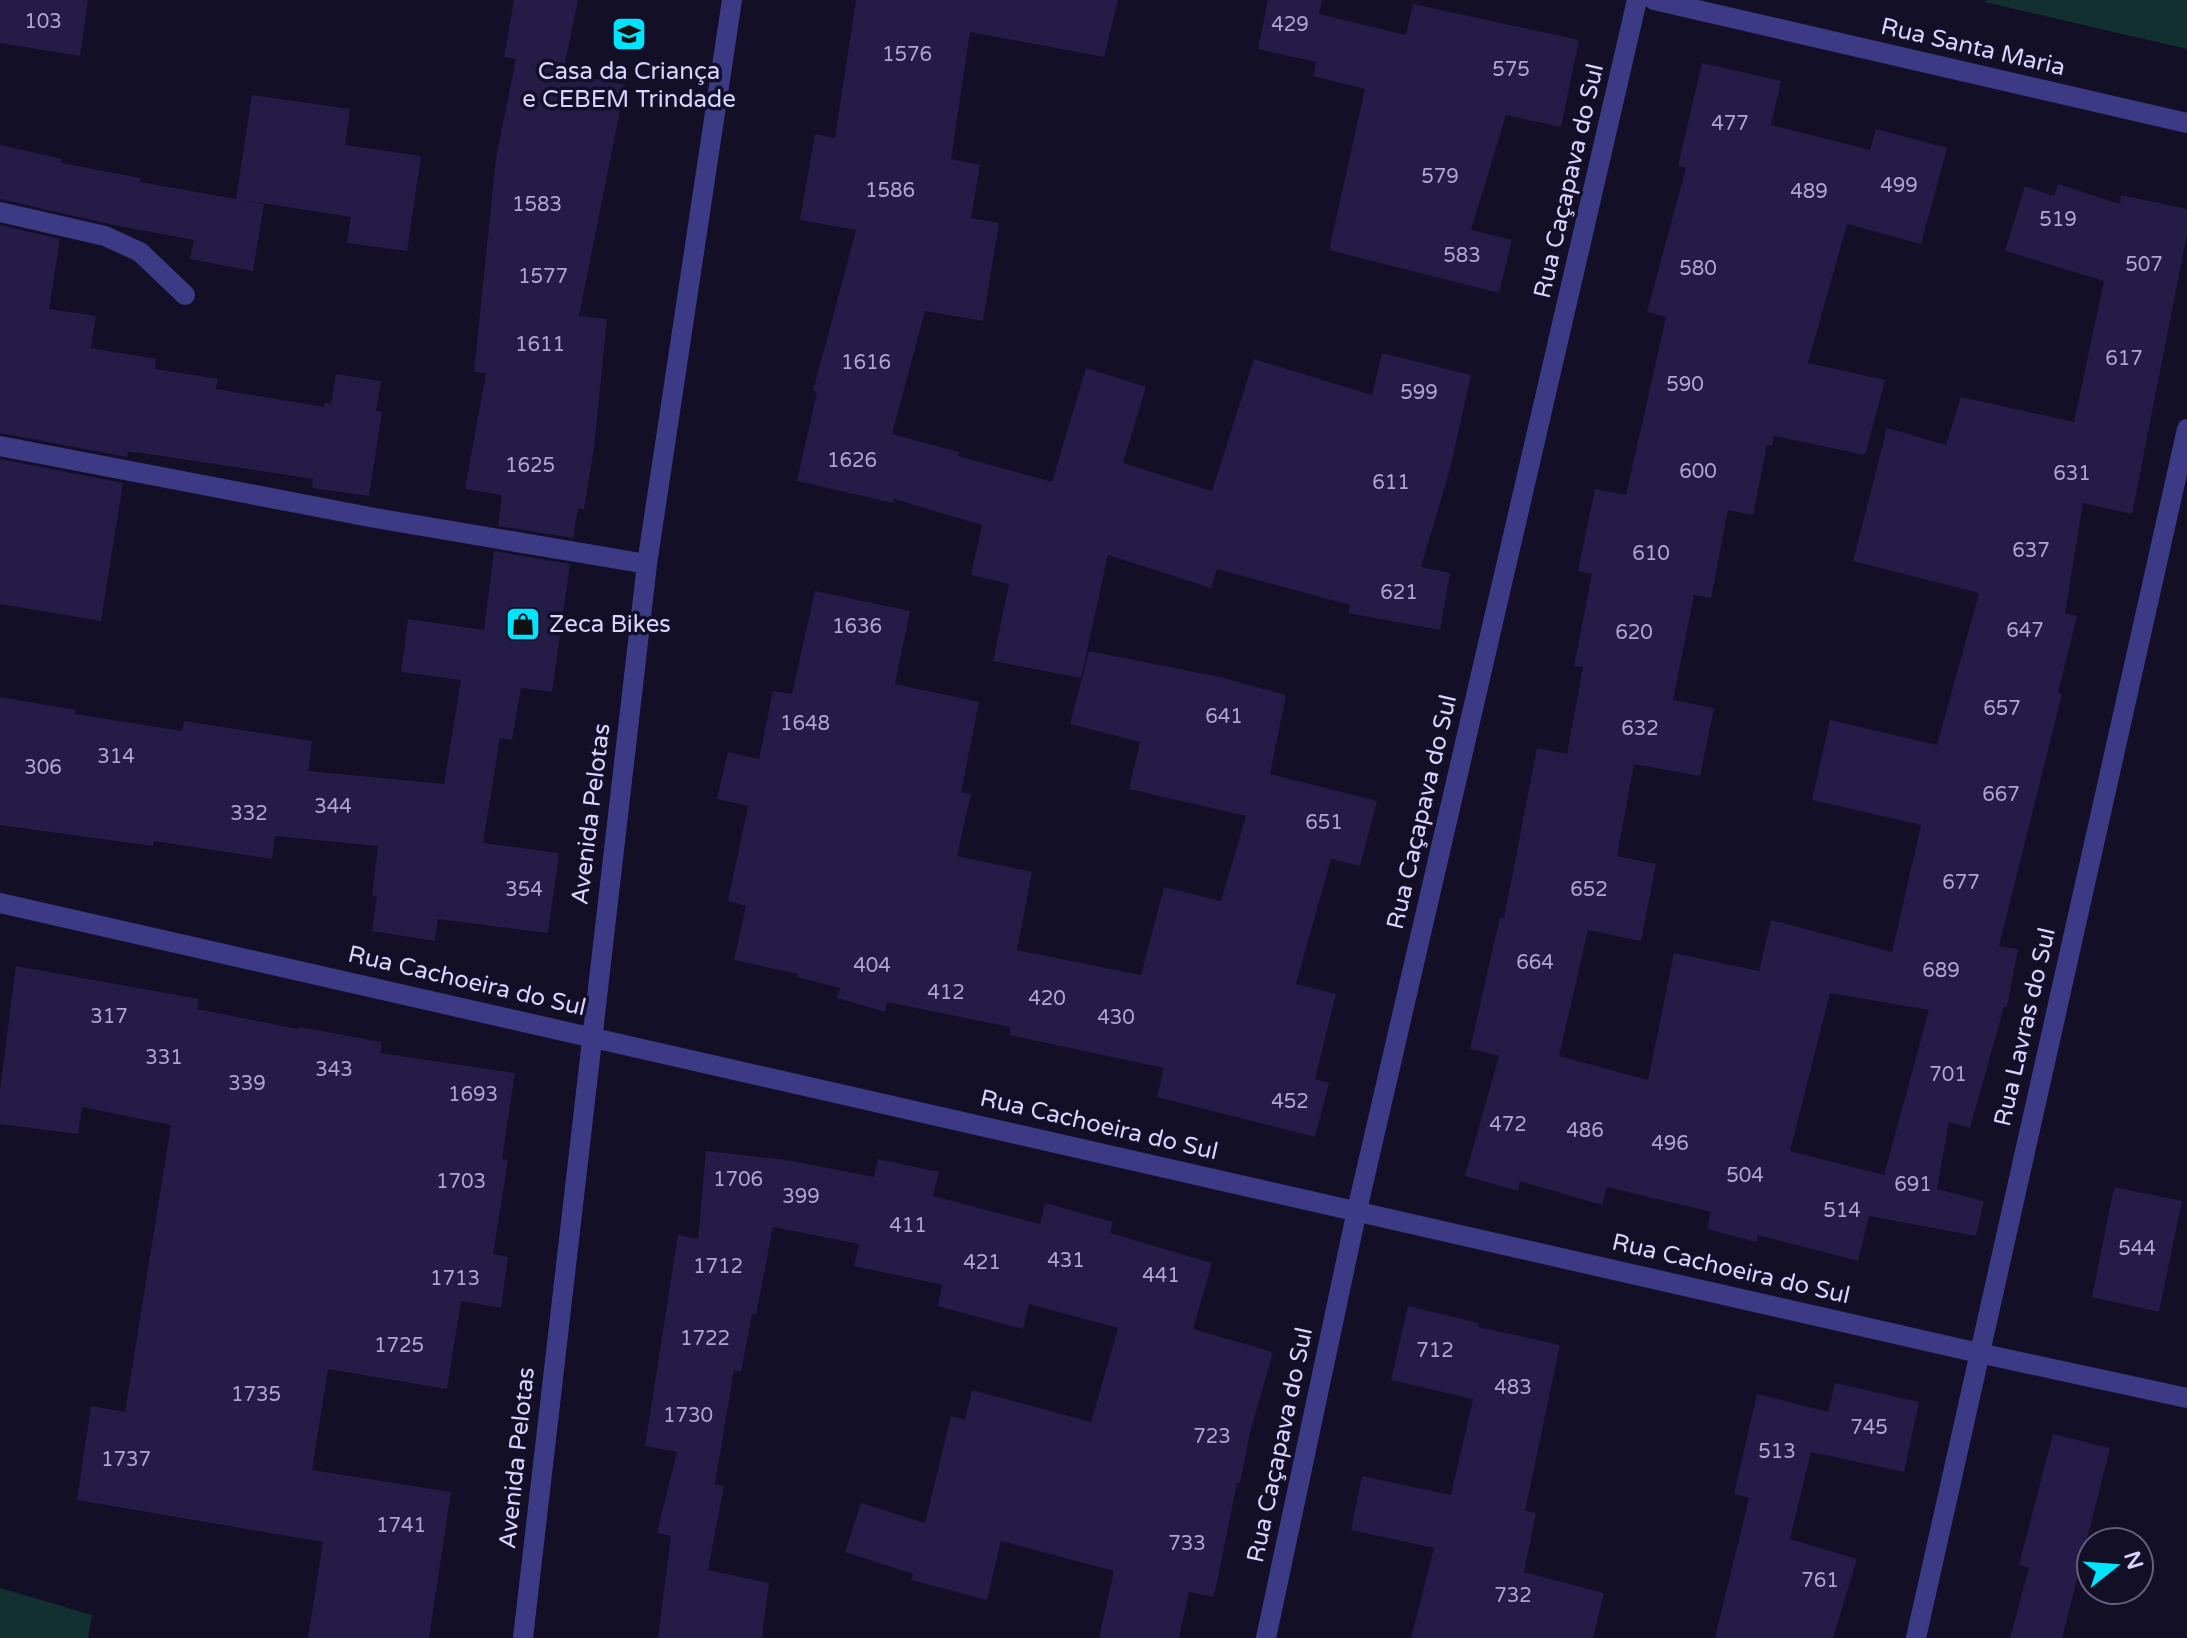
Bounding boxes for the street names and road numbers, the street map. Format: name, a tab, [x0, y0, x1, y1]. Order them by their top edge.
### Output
street label: Rua Santa Maria	[1878, 12, 2068, 82]
street label: Rua Caçapava do Sul	[1528, 61, 1610, 301]
street label: Rua Caçapava do Sul	[1381, 692, 1463, 932]
street label: Avenida Pelotas	[565, 722, 617, 906]
street label: Rua Lavras do Sul	[1988, 925, 2062, 1129]
street label: Rua Cachoeira do Sul	[345, 940, 589, 1022]
street label: Rua Cachoeira do Sul	[977, 1084, 1221, 1166]
street label: Rua Cachoeira do Sul	[1609, 1228, 1853, 1310]
street label: Rua Caçapava do Sul	[1241, 1325, 1319, 1565]
street label: Avenida Pelotas	[493, 1366, 541, 1550]

